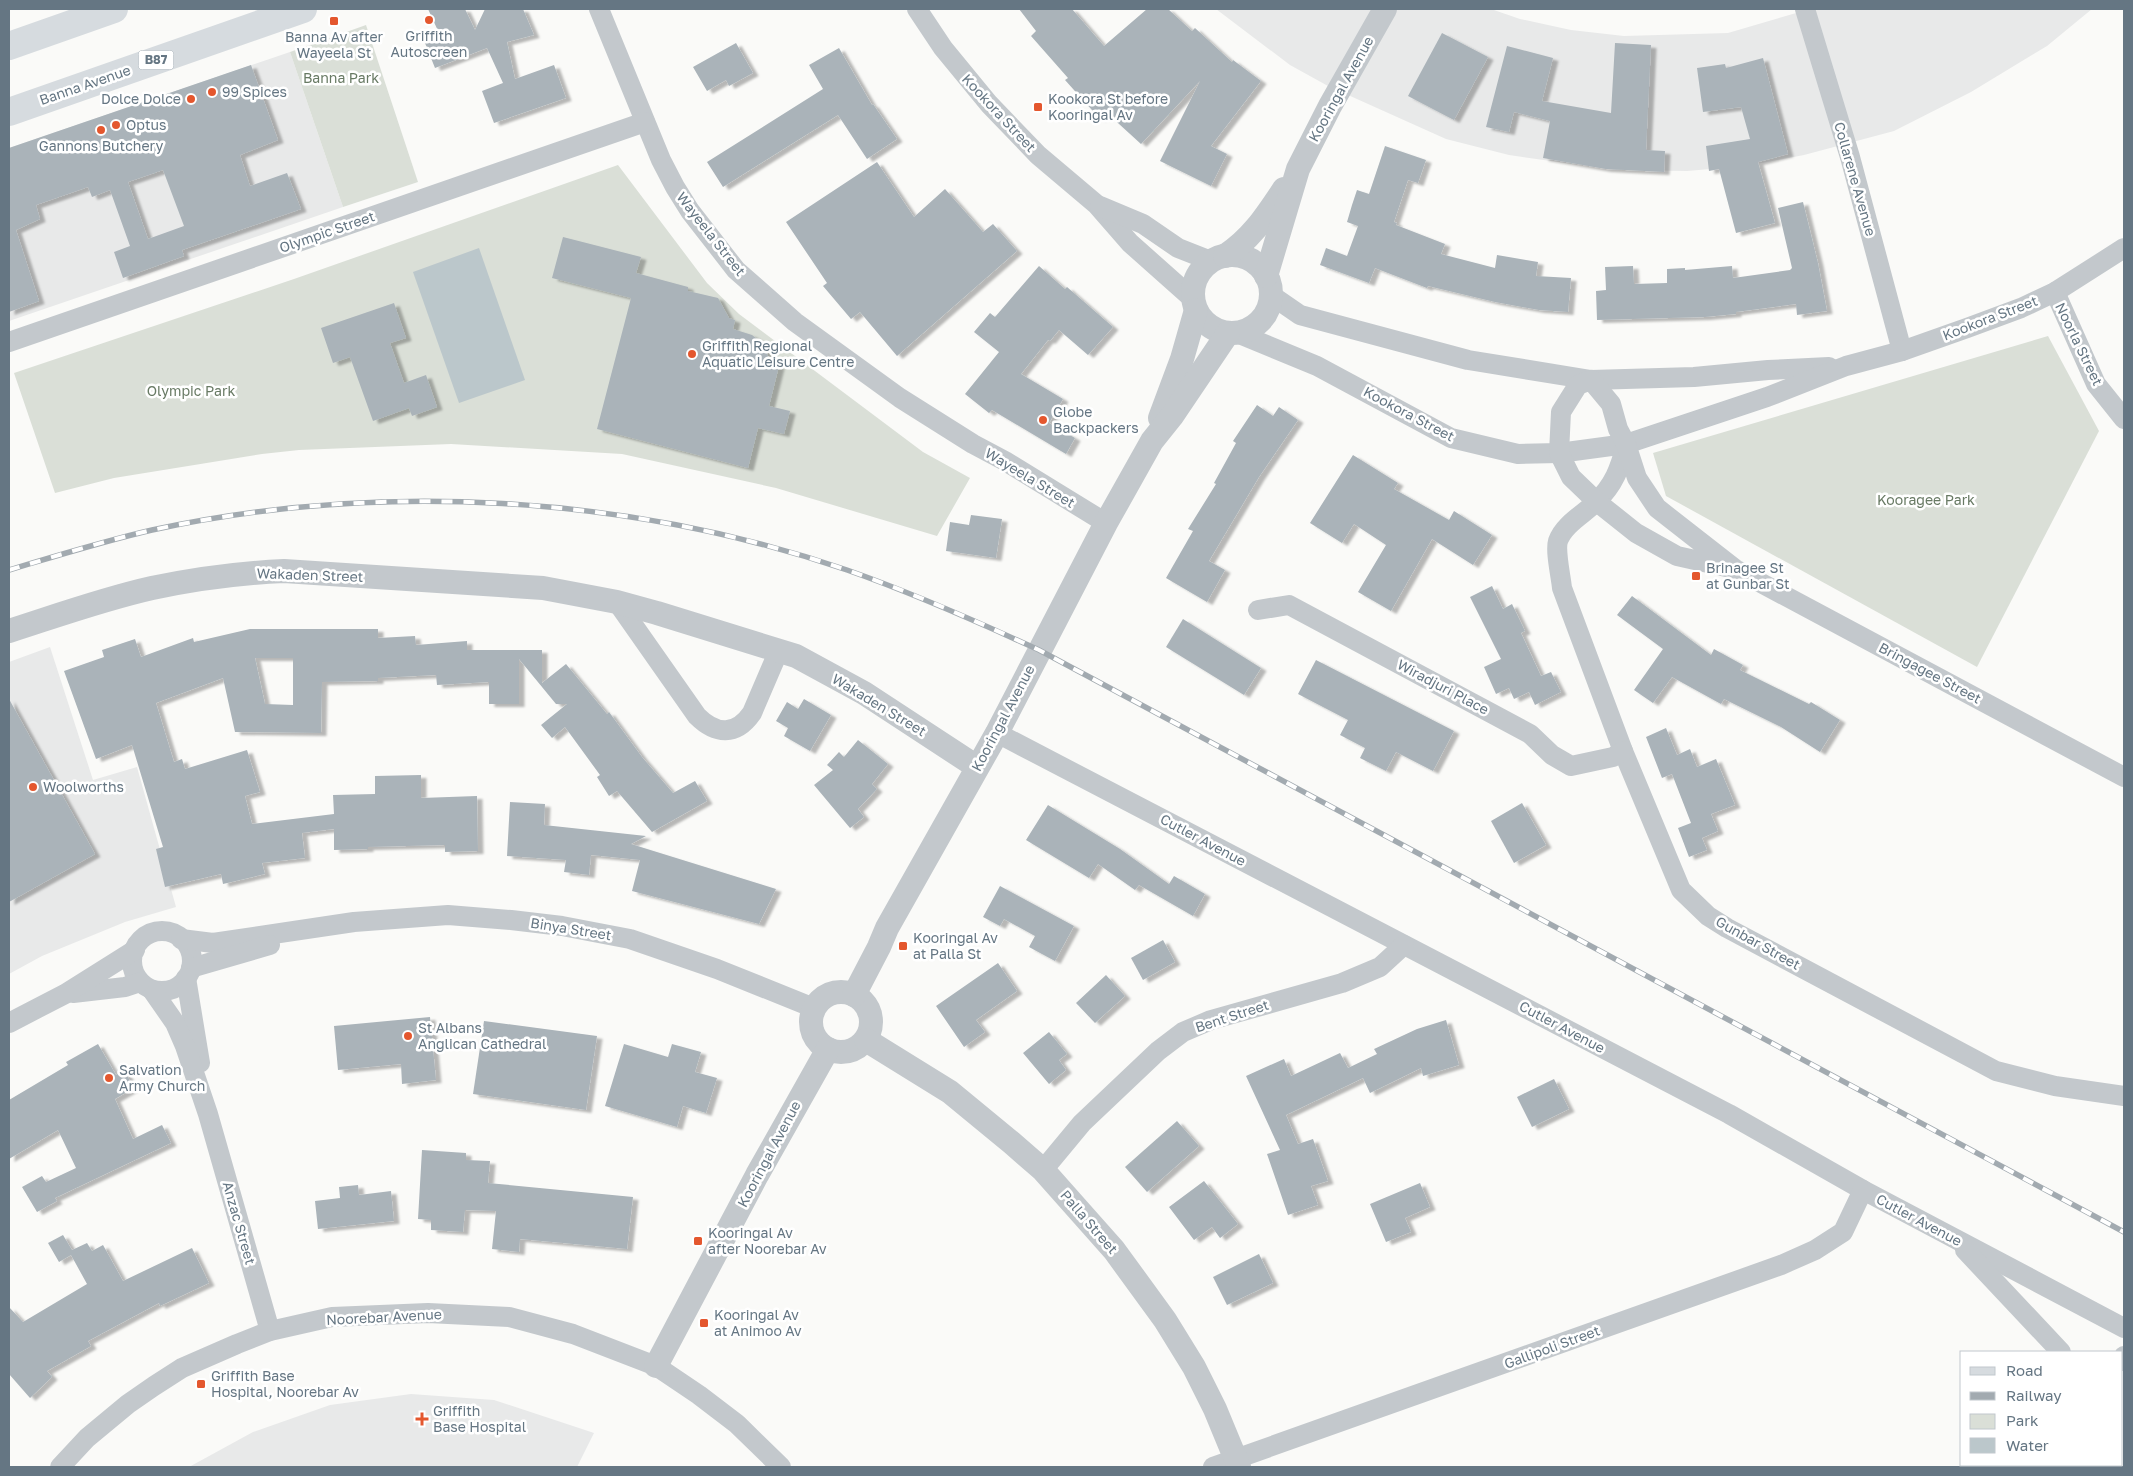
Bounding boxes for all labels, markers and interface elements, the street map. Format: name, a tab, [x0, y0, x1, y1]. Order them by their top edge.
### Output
marker: Griffith Autoscreen	[423, 14, 435, 26]
marker: Banna Av after Wayeela St	[328, 15, 340, 27]
place label: Griffith Autoscreen	[391, 27, 467, 60]
place label: Banna Av after Wayeela St	[285, 28, 384, 61]
street label: Kooringal Avenue	[1305, 33, 1377, 144]
road number: B87	[138, 50, 174, 70]
street label: Banna Avenue	[37, 61, 133, 108]
park label: Banna Park	[303, 69, 379, 86]
street label: Kookora Street	[959, 70, 1040, 155]
place label: 99 Spices	[222, 83, 287, 100]
marker: 99 Spices	[206, 86, 218, 98]
place label: Dolce Dolce	[101, 90, 181, 107]
place label: Kookora St before Kooringal Av	[1048, 90, 1168, 123]
marker: Dolce Dolce	[185, 93, 197, 105]
marker: Kookora St before Kooringal Av	[1032, 101, 1044, 113]
place label: Optus	[126, 116, 166, 133]
marker: Optus	[110, 119, 122, 131]
street label: Collarene Avenue	[1831, 120, 1880, 238]
marker: Gannons Butchery	[95, 124, 107, 136]
place label: Gannons Butchery	[39, 137, 163, 154]
street label: Wayeela Street	[673, 188, 749, 279]
street label: Olympic Street	[277, 207, 377, 256]
street label: Kookora Street	[1940, 292, 2040, 343]
street label: Noorla Street	[2052, 300, 2107, 388]
place label: Griffith Regional Aquatic Leisure Centre	[702, 337, 854, 370]
marker: Griffith Regional Aquatic Leisure Centre	[686, 348, 698, 360]
park label: Olympic Park	[147, 382, 235, 399]
street label: Kookora Street	[1361, 382, 1458, 445]
place label: Globe Backpackers	[1053, 403, 1139, 436]
marker: Globe Backpackers	[1037, 414, 1049, 426]
street label: Wayeela Street	[982, 444, 1078, 511]
park label: Kooragee Park	[1877, 491, 1975, 508]
place label: Brinagee St at Gunbar St	[1706, 559, 1790, 592]
street label: Wakaden Street	[256, 564, 364, 585]
marker: Brinagee St at Gunbar St	[1690, 570, 1702, 582]
street label: Bringagee Street	[1876, 638, 1984, 707]
street label: Wiradjuri Place	[1395, 655, 1492, 718]
street label: Kooringal Avenue	[967, 662, 1038, 774]
street label: Wakaden Street	[829, 670, 929, 739]
place label: Woolworths	[43, 778, 124, 795]
marker: Woolworths	[27, 781, 39, 793]
street label: Cutler Avenue	[1158, 810, 1249, 869]
street label: Gunbar Street	[1713, 912, 1803, 973]
street label: Binya Street	[529, 914, 613, 943]
place label: Kooringal Av at Palla St	[913, 929, 998, 962]
marker: Kooringal Av at Palla St	[897, 940, 909, 952]
street label: Bent Street	[1193, 996, 1271, 1035]
street label: Cutler Avenue	[1517, 997, 1608, 1056]
place label: St Albans Anglican Cathedral	[418, 1019, 546, 1052]
marker: St Albans Anglican Cathedral	[402, 1030, 414, 1042]
place label: Salvation Army Church	[119, 1061, 205, 1094]
marker: Salvation Army Church	[103, 1072, 115, 1084]
street label: Kooringal Avenue	[733, 1098, 804, 1210]
street label: Anzac Street	[220, 1179, 259, 1266]
street label: Palla Street	[1057, 1186, 1122, 1257]
street label: Cutler Avenue	[1874, 1190, 1965, 1249]
place label: Kooringal Av after Noorebar Av	[708, 1224, 827, 1257]
marker: Kooringal Av after Noorebar Av	[692, 1235, 704, 1247]
street label: Noorebar Avenue	[326, 1305, 442, 1328]
place label: Kooringal Av at Animoo Av	[714, 1306, 802, 1339]
marker: Kooringal Av at Animoo Av	[698, 1317, 710, 1329]
street label: Gallipoli Street	[1502, 1321, 1602, 1372]
legend	[1960, 1351, 2123, 1466]
text: Road	[2006, 1361, 2043, 1379]
place label: Griffith Base Hospital, Noorebar Av	[211, 1367, 359, 1400]
marker: Griffith Base Hospital, Noorebar Av	[195, 1378, 207, 1390]
text: Railway	[2006, 1386, 2062, 1404]
place label: Griffith Base Hospital	[433, 1402, 526, 1435]
text: Park	[2006, 1411, 2039, 1429]
marker: Griffith Base Hospital	[415, 1412, 429, 1426]
text: Water	[2006, 1436, 2049, 1454]

